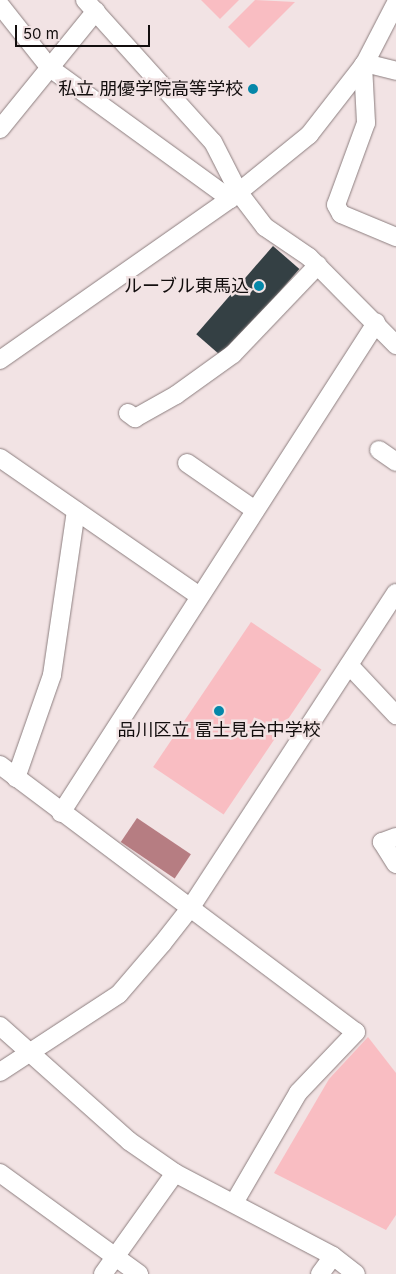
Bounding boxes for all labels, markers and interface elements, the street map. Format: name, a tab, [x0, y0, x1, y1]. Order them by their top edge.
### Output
scale bar	[18, 15, 152, 47]
text: 50 m	[23, 24, 59, 43]
place label: 私立 朋優学院高等学校	[58, 78, 243, 100]
marker: 私立 朋優学院高等学校	[247, 83, 259, 95]
place label: ルーブル東馬込	[123, 275, 249, 297]
marker: ルーブル東馬込	[253, 280, 265, 292]
marker: 品川区立 冨士見台中学校	[213, 705, 225, 717]
place label: 品川区立 冨士見台中学校	[117, 719, 321, 741]

